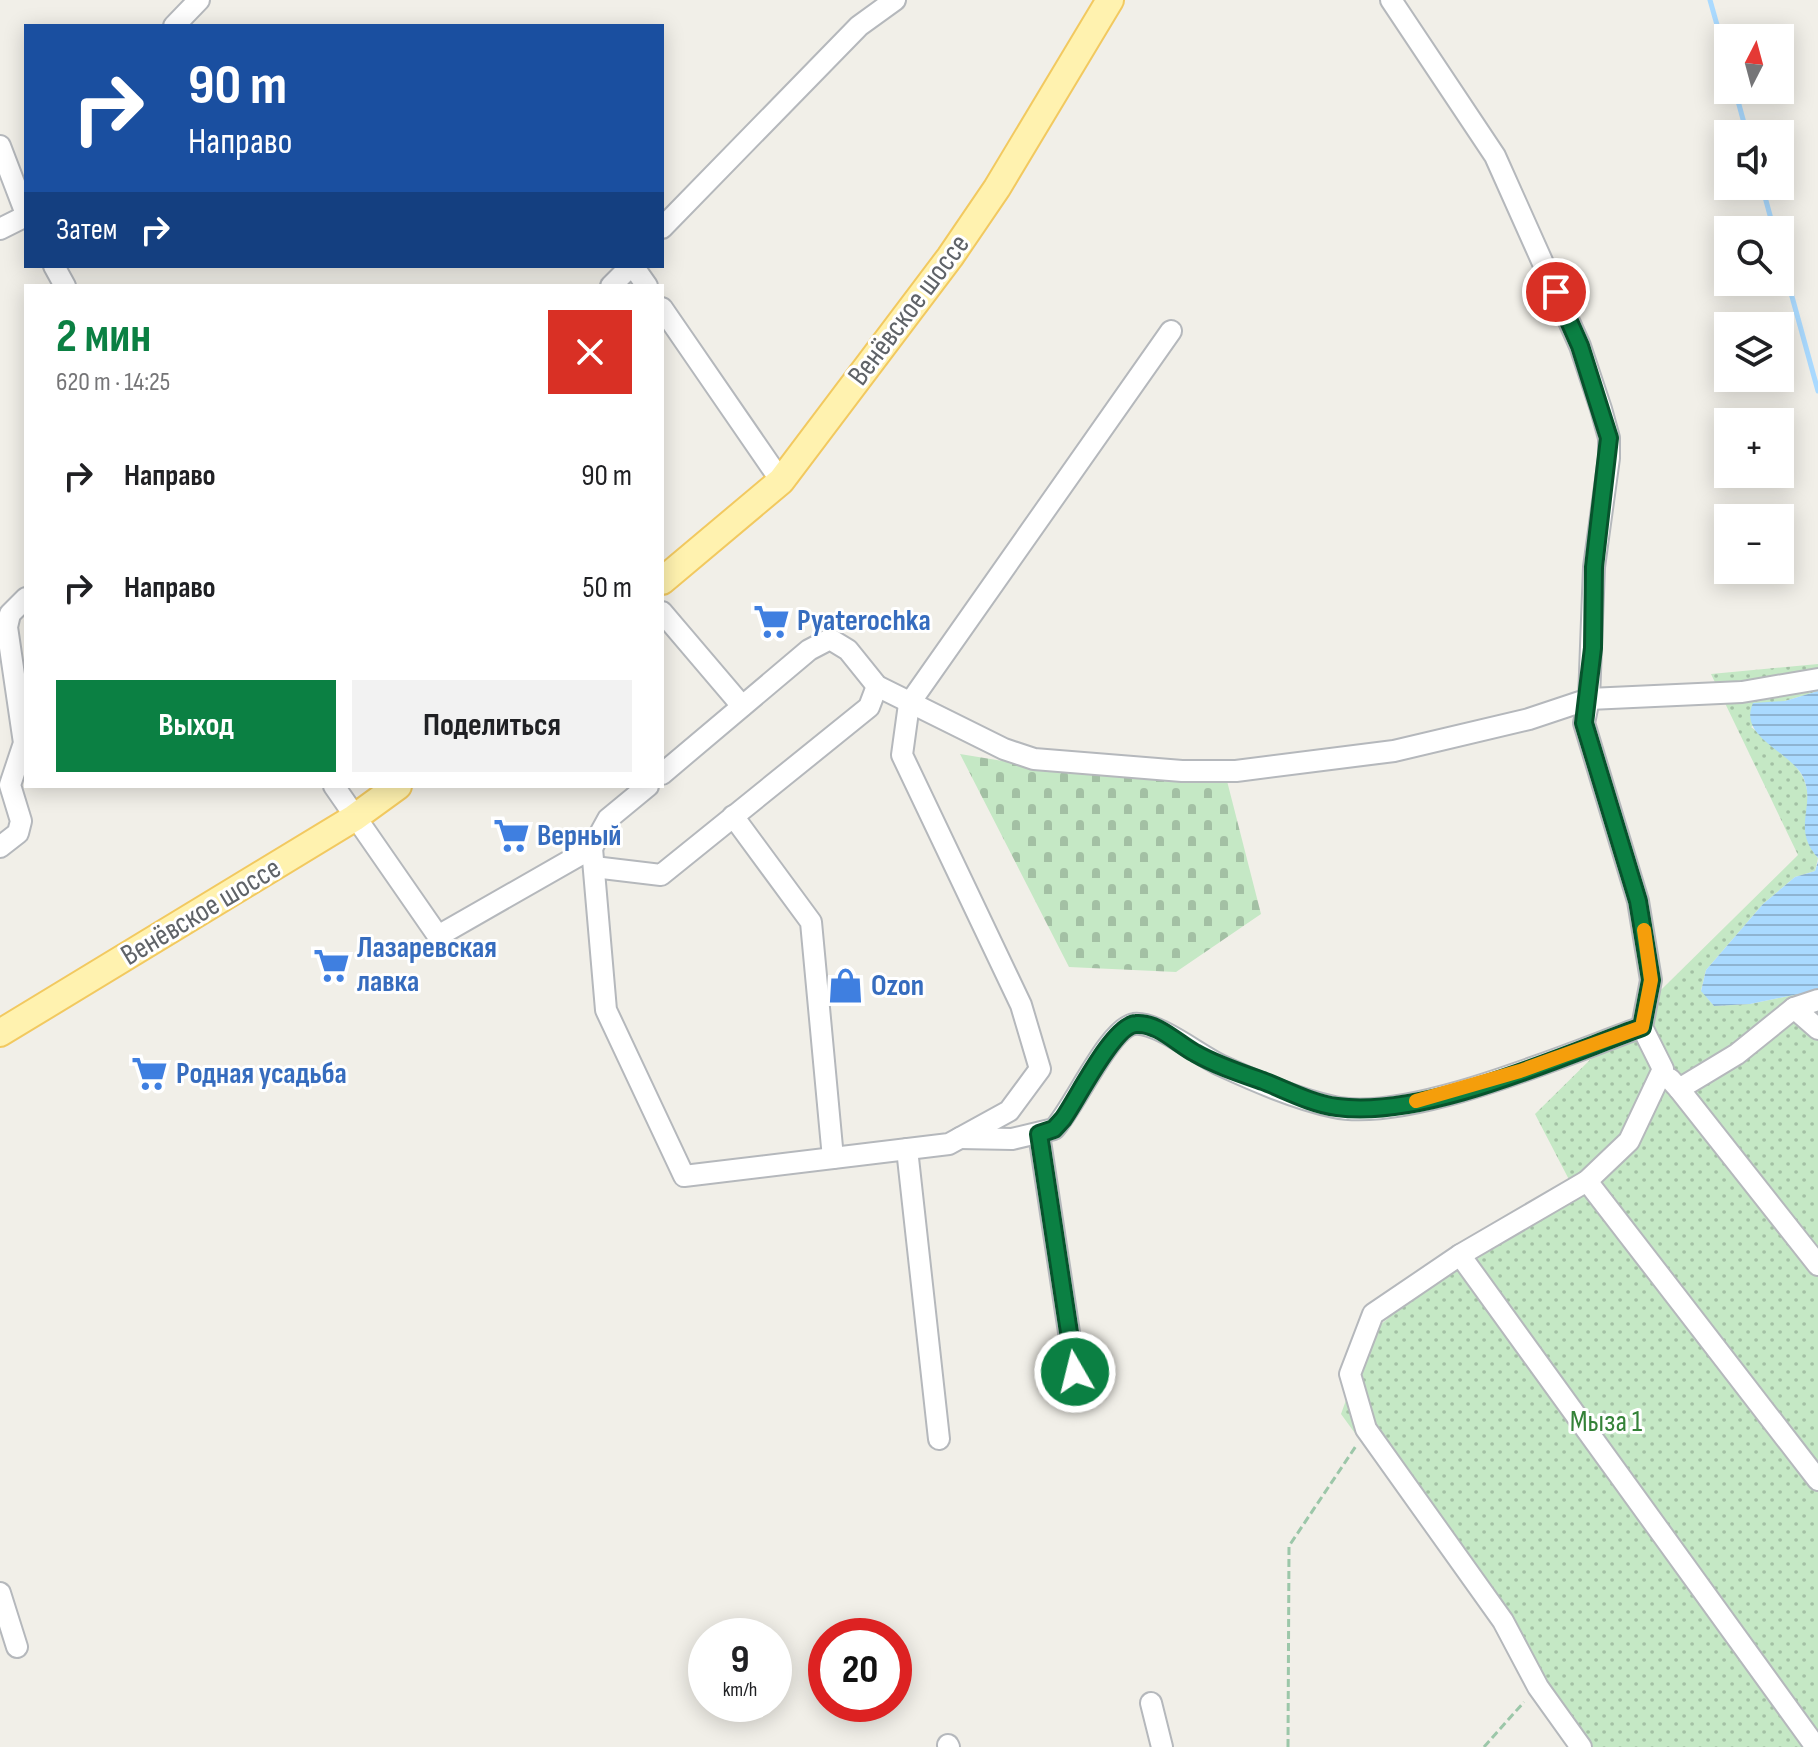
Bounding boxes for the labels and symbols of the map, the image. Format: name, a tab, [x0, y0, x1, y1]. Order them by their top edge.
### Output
north arrow	[1714, 24, 1794, 104]
street label: Венёвское шоссе	[840, 227, 978, 393]
pin	[1522, 258, 1590, 326]
supermarket icon: Pyaterochka	[752, 602, 790, 640]
place label: Pyaterochka	[797, 603, 931, 639]
supermarket icon: Верный	[492, 817, 530, 855]
place label: Верный	[537, 818, 622, 854]
street label: Венёвское шоссе	[115, 850, 287, 974]
place label: Лазаревская лавка	[357, 930, 497, 1000]
supermarket icon: Лазаревская лавка	[312, 946, 350, 984]
shop icon: Ozon	[826, 967, 864, 1005]
place label: Ozon	[871, 968, 924, 1004]
supermarket icon: Родная усадьба	[131, 1055, 169, 1093]
place label: Родная усадьба	[176, 1056, 347, 1092]
position arrow	[1033, 1330, 1117, 1414]
park label: Мыза 1	[1570, 1404, 1643, 1440]
speed limit sign: 20	[808, 1618, 912, 1722]

